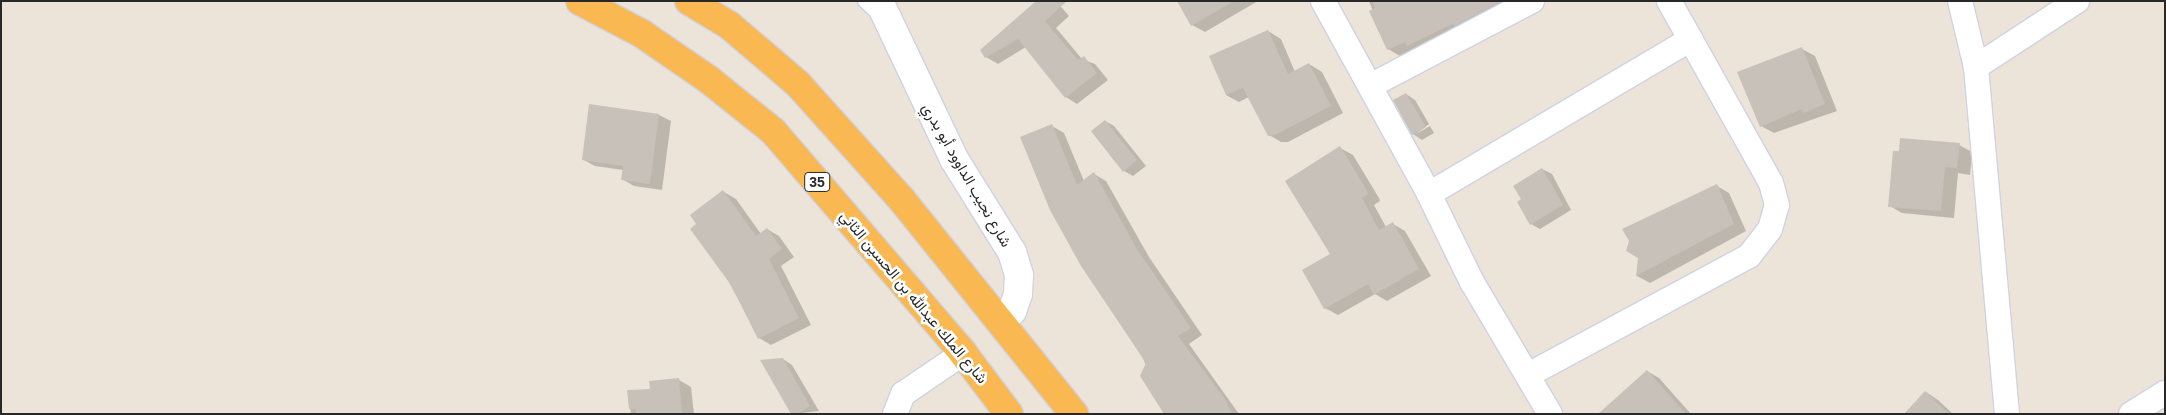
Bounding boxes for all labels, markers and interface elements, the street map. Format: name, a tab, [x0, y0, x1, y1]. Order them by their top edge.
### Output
street label: شارع نجيب الداوود أبو بدري	[918, 100, 1016, 250]
road number: 35	[803, 170, 831, 193]
street label: شارع الملك عبدالله بن الحسين الثاني	[836, 207, 992, 387]

